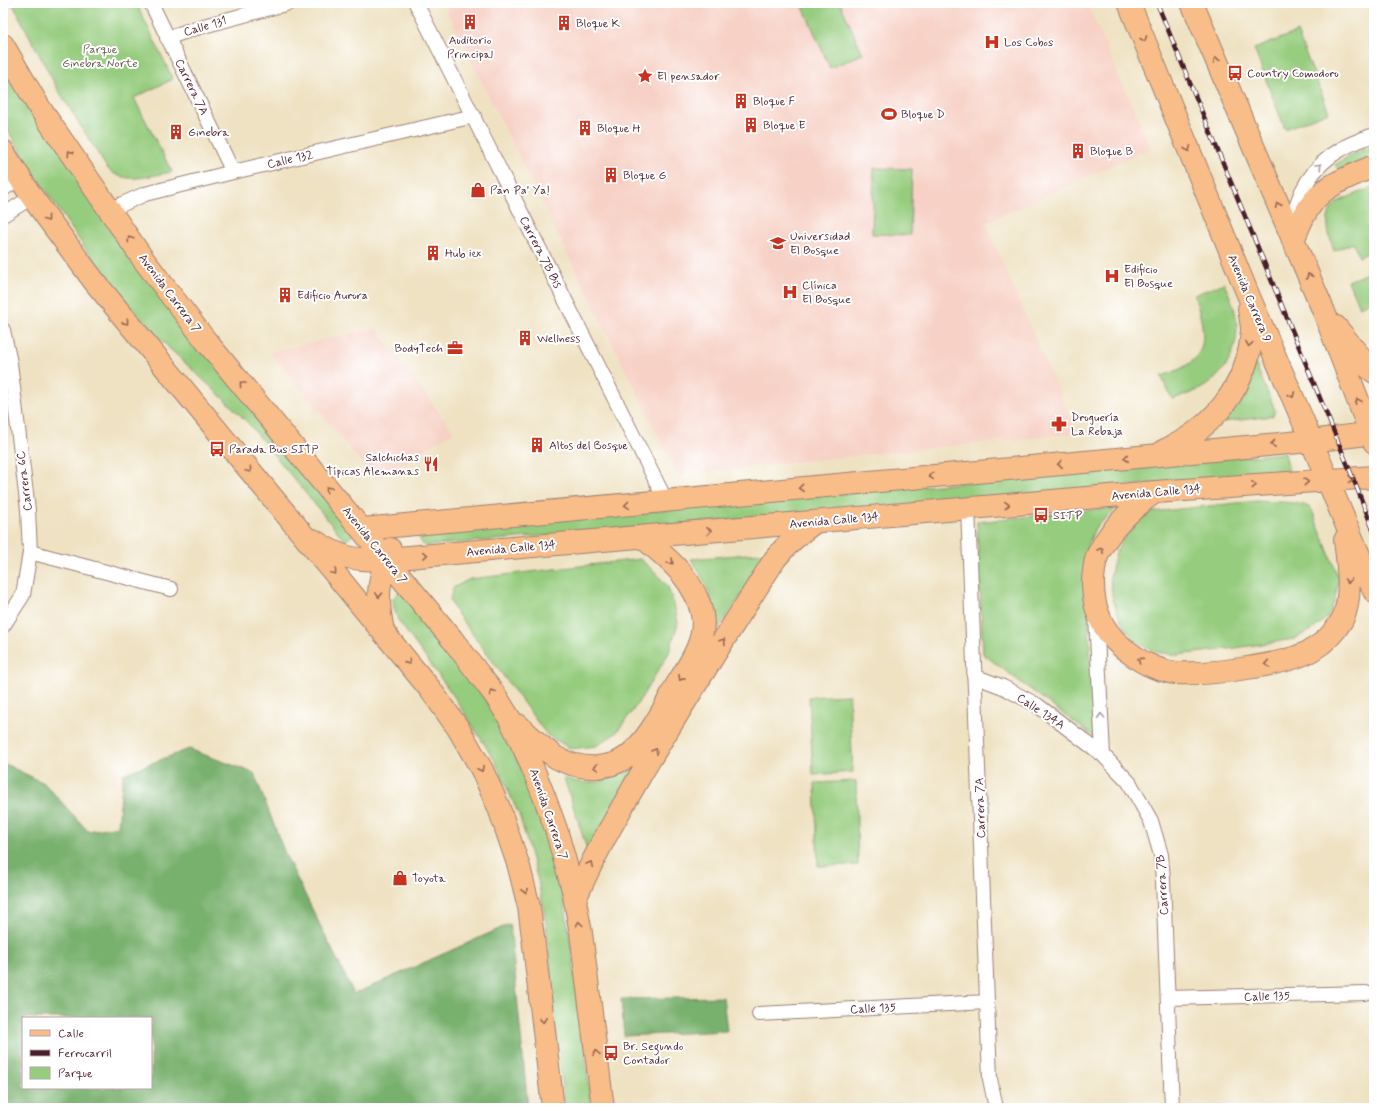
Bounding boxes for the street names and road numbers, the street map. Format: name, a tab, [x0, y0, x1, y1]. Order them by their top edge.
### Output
street label: Calle 131	[182, 13, 229, 41]
street label: Carrera 7A	[171, 57, 212, 118]
street label: Calle 132	[266, 147, 315, 173]
street label: Carrera 7B Bis	[515, 214, 565, 291]
street label: Avenida Carrera 7	[134, 251, 204, 336]
street label: Avenida Carrera 9	[1223, 252, 1275, 345]
street label: Carrera 6C	[13, 449, 37, 512]
street label: Avenida Calle 134	[1111, 481, 1201, 505]
street label: Avenida Carrera 7	[338, 504, 410, 588]
street label: Avenida Calle 134	[789, 509, 879, 533]
street label: Avenida Calle 134	[466, 537, 556, 561]
street label: Calle 134A	[1013, 690, 1068, 733]
street label: Avenida Carrera 7	[525, 767, 571, 862]
street label: Carrera 7A	[972, 777, 990, 839]
street label: Carrera 7B	[1153, 854, 1173, 916]
street label: Calle 135	[1244, 988, 1291, 1006]
street label: Calle 135	[850, 1000, 897, 1018]

